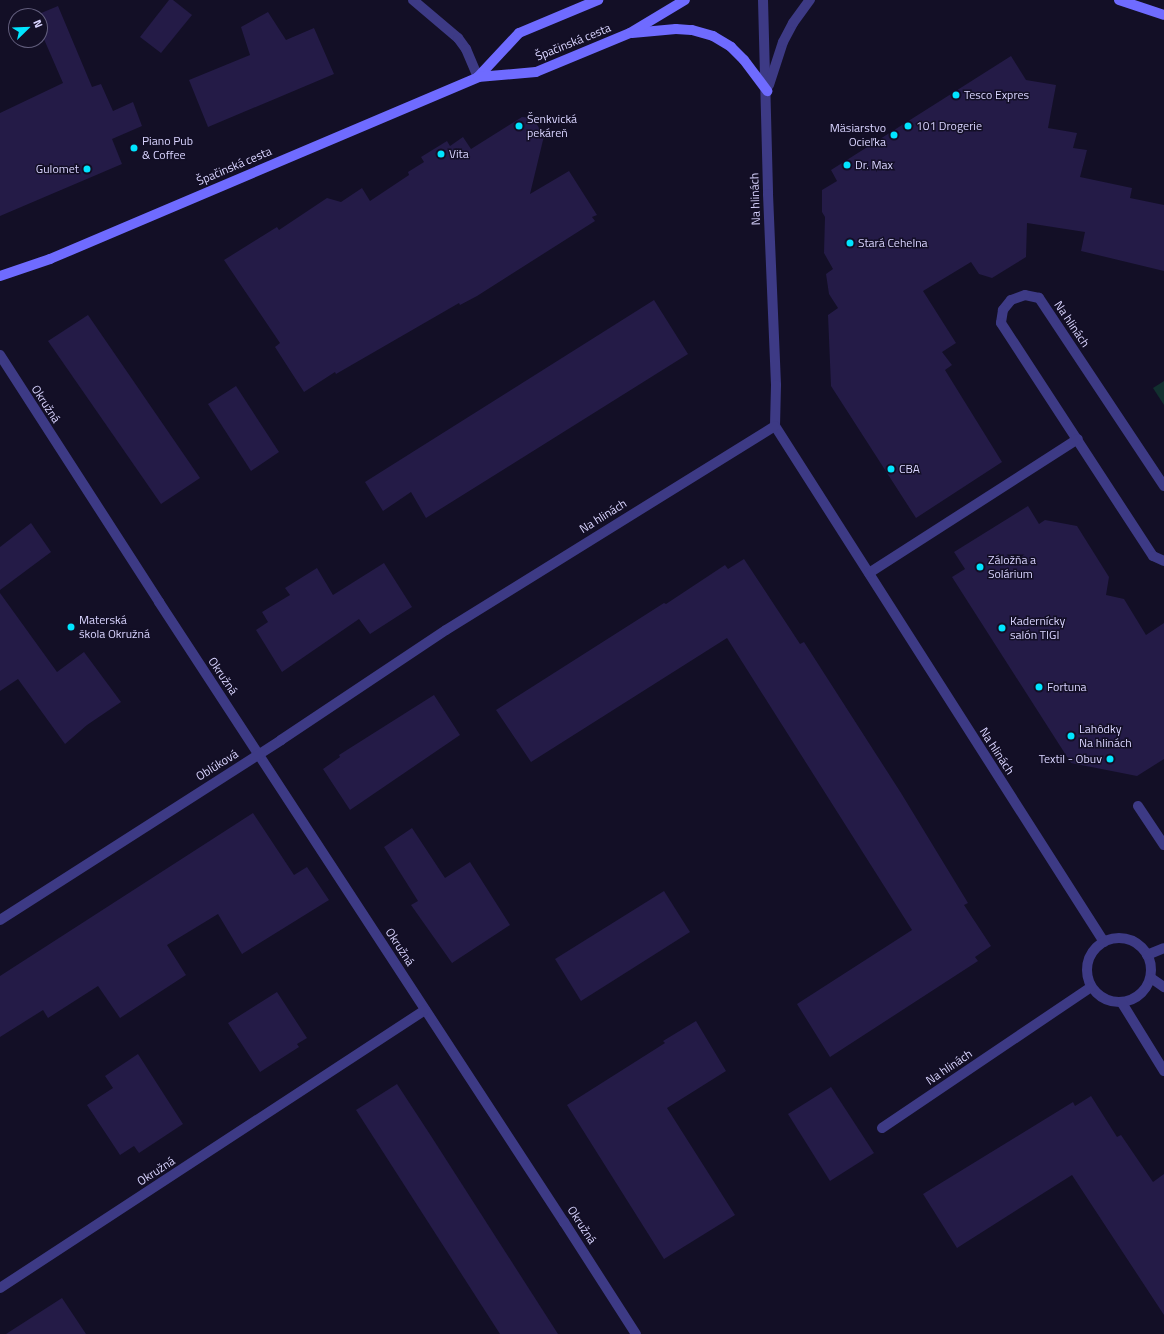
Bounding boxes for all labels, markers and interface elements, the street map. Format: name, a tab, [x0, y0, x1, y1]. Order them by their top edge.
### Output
north arrow	[8, 8, 48, 48]
text: N	[29, 17, 47, 30]
street label: Špačinská cesta	[533, 20, 613, 64]
place label: Tesco Expres	[964, 88, 1029, 102]
marker: Tesco Expres	[951, 90, 961, 100]
place label: Šenkvická pekáreň	[527, 112, 577, 140]
place label: 101 Drogerie	[916, 119, 982, 133]
marker: Šenkvická pekáreň	[514, 121, 524, 131]
place label: Mäsiarstvo Ocieľka	[830, 121, 886, 149]
marker: 101 Drogerie	[903, 121, 913, 131]
marker: Mäsiarstvo Ocieľka	[889, 130, 899, 140]
place label: Piano Pub & Coffee	[142, 134, 193, 162]
marker: Piano Pub & Coffee	[129, 143, 139, 153]
street label: Špačinská cesta	[194, 144, 274, 188]
place label: Vita	[449, 147, 469, 161]
marker: Vita	[436, 149, 446, 159]
place label: Dr. Max	[855, 158, 893, 172]
marker: Dr. Max	[842, 160, 852, 170]
place label: Gulomet	[36, 162, 79, 176]
marker: Gulomet	[82, 164, 92, 174]
street label: Na hlinách	[747, 172, 763, 226]
place label: Stará Cehelna	[858, 236, 928, 250]
marker: Stará Cehelna	[845, 238, 855, 248]
street label: Na hlinách	[1051, 298, 1093, 350]
street label: Okružná	[28, 382, 64, 426]
place label: CBA	[899, 462, 920, 476]
marker: CBA	[886, 464, 896, 474]
street label: Na hlinách	[577, 496, 629, 536]
place label: Záložňa a Solárium	[988, 553, 1036, 581]
marker: Záložňa a Solárium	[975, 562, 985, 572]
place label: Materská škola Okružná	[79, 613, 150, 641]
place label: Kadernícky salón TIGI	[1010, 614, 1065, 642]
marker: Materská škola Okružná	[66, 622, 76, 632]
marker: Kadernícky salón TIGI	[997, 623, 1007, 633]
street label: Okružná	[205, 655, 241, 697]
place label: Fortuna	[1047, 680, 1087, 694]
marker: Fortuna	[1034, 682, 1044, 692]
place label: Lahôdky Na hlinách	[1079, 722, 1132, 750]
street label: Na hlinách	[977, 725, 1017, 777]
marker: Lahôdky Na hlinách	[1066, 731, 1076, 741]
street label: Oblúková	[193, 746, 241, 784]
place label: Textil - Obuv	[1039, 752, 1102, 766]
marker: Textil - Obuv	[1105, 754, 1115, 764]
street label: Okružná	[382, 925, 418, 969]
street label: Na hlinách	[923, 1046, 975, 1088]
street label: Okružná	[134, 1153, 178, 1189]
street label: Okružná	[564, 1203, 600, 1247]

